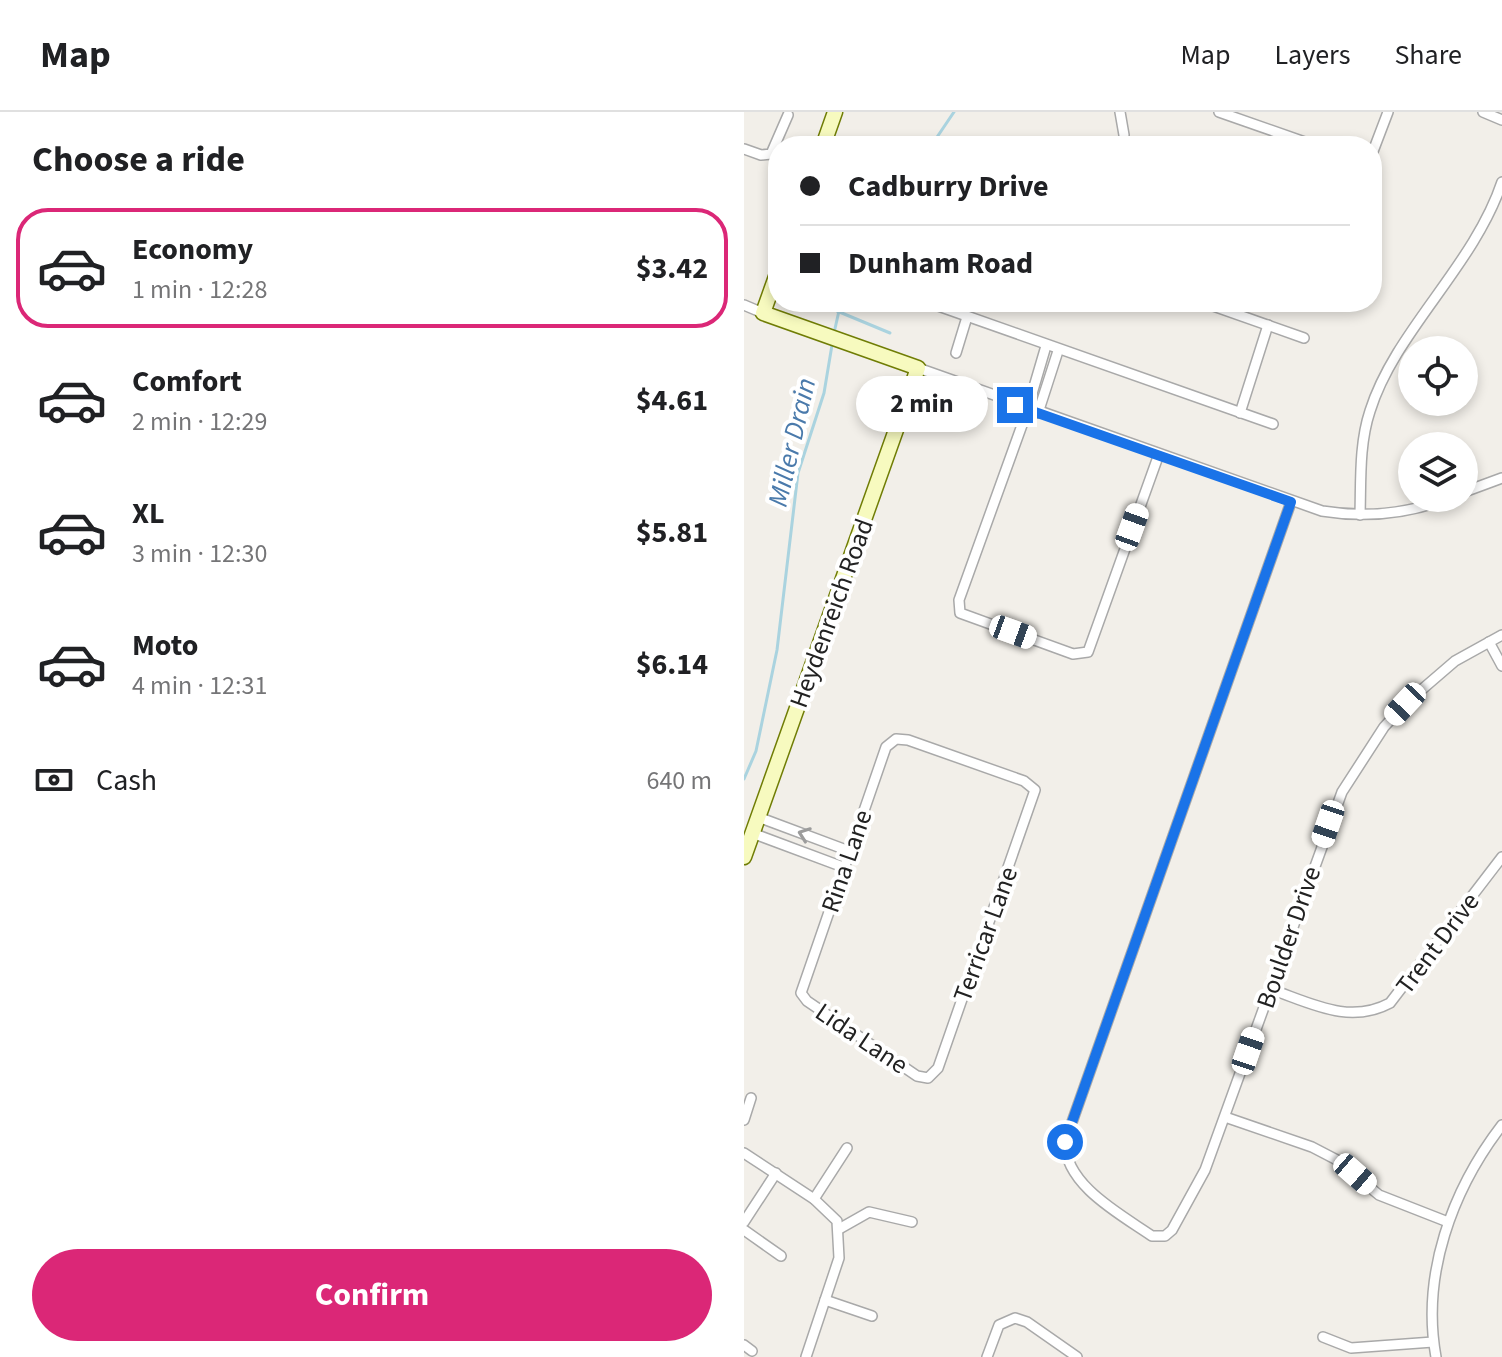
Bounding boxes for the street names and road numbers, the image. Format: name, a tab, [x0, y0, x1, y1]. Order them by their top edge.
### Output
street label: Heydenreich Road	[780, 514, 883, 713]
street label: Rina Lane	[812, 805, 881, 918]
street label: Terricar Lane	[944, 861, 1027, 1007]
street label: Boulder Drive	[1247, 861, 1330, 1013]
street label: Trent Drive	[1387, 885, 1488, 1002]
street label: Lida Lane	[808, 994, 915, 1083]

